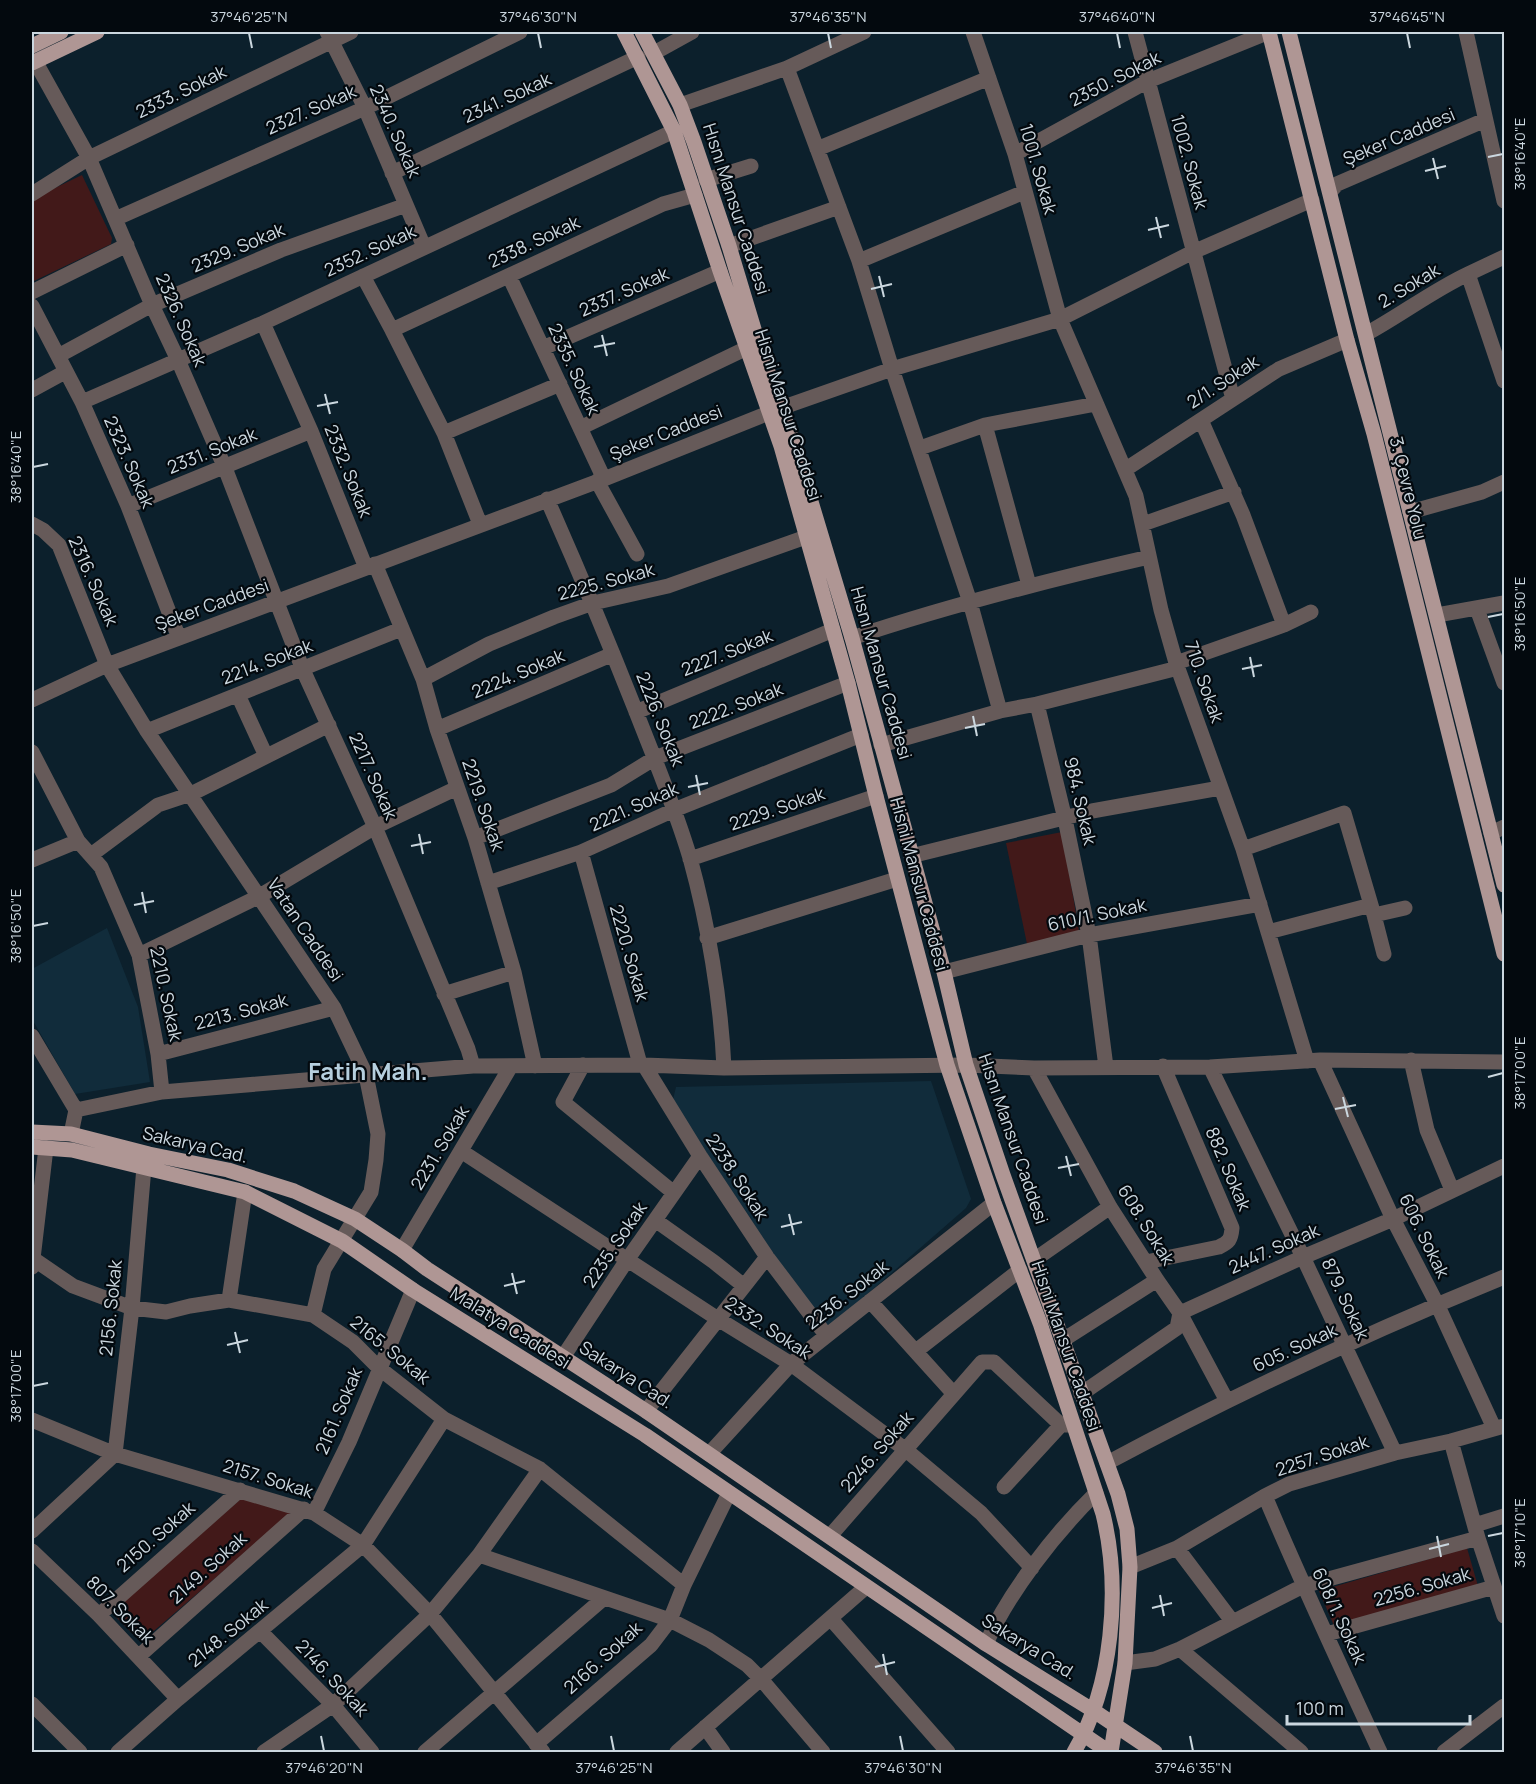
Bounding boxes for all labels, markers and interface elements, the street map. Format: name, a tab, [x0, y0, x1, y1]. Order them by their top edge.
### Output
text: 37°46'25"N	[210, 6, 288, 27]
text: 37°46'30"N	[499, 6, 577, 27]
text: 37°46'35"N	[789, 6, 867, 27]
text: 37°46'40"N	[1079, 6, 1155, 27]
text: 37°46'45"N	[1369, 6, 1445, 27]
street label: 2350. Sokak	[1065, 44, 1165, 111]
street label: 2333. Sokak	[131, 58, 231, 123]
street label: 2341. Sokak	[459, 66, 556, 128]
street label: 2327. Sokak	[262, 78, 360, 140]
street label: 2340. Sokak	[365, 80, 428, 182]
street label: Şeker Caddesi	[1339, 102, 1458, 170]
street label: 1002. Sokak	[1166, 112, 1214, 213]
text: 38°16'40"E	[1509, 118, 1530, 190]
street label: Hısnı Mansur Caddesi	[698, 120, 776, 297]
street label: 1001. Sokak	[1015, 121, 1064, 218]
street label: 2338. Sokak	[484, 209, 584, 273]
street label: 2329. Sokak	[187, 216, 289, 277]
street label: 2352. Sokak	[320, 218, 420, 282]
street label: 2. Sokak	[1373, 257, 1445, 313]
street label: 2337. Sokak	[575, 260, 673, 322]
street label: 2326. Sokak	[151, 269, 214, 371]
street label: 2335. Sokak	[543, 319, 607, 419]
street label: Hisni Mansur Caddesi	[750, 326, 828, 503]
street label: 2/1. Sokak	[1182, 348, 1264, 413]
street label: Şeker Caddesi	[606, 399, 725, 466]
street label: 2323. Sokak	[99, 412, 161, 512]
street label: 2331. Sokak	[163, 421, 261, 479]
street label: 2332. Sokak	[319, 421, 379, 522]
text: 38°16'40"E	[5, 431, 26, 503]
street label: 3. Çevre Yolu	[1385, 434, 1433, 542]
street label: 2316. Sokak	[63, 532, 125, 630]
street label: 2225. Sokak	[555, 556, 658, 605]
street label: Şeker Caddesi	[151, 572, 272, 636]
text: 38°16'50"E	[1509, 577, 1530, 651]
street label: Hısnı Mansur Caddesi	[846, 583, 918, 762]
street label: 2227. Sokak	[677, 622, 777, 681]
street label: 2214. Sokak	[218, 632, 317, 689]
street label: 710. Sokak	[1180, 638, 1230, 727]
street label: 2224. Sokak	[468, 642, 569, 703]
street label: 2226. Sokak	[631, 668, 691, 770]
street label: 2222. Sokak	[685, 676, 787, 734]
street label: 2217. Sokak	[344, 728, 404, 824]
street label: 984. Sokak	[1059, 754, 1103, 848]
street label: 2219. Sokak	[457, 755, 511, 855]
street label: 2221. Sokak	[585, 775, 683, 836]
street label: 2229. Sokak	[726, 780, 829, 836]
street label: Hisni Mansur Caddesi	[885, 794, 955, 973]
street label: Vatan Caddesi	[262, 873, 349, 986]
text: 38°16'50"E	[5, 889, 26, 963]
street label: 610/1. Sokak	[1045, 892, 1149, 936]
street label: 2220. Sokak	[605, 902, 656, 1005]
street label: 2210. Sokak	[145, 944, 189, 1044]
street label: 2213. Sokak	[192, 987, 291, 1035]
text: 38°17'00"E	[1509, 1036, 1530, 1110]
street label: Hısnı Mansur Caddesi	[973, 1050, 1054, 1227]
district label: Fatih Mah.	[308, 1054, 428, 1087]
street label: 2231. Sokak	[405, 1100, 474, 1194]
street label: Sakarya Cad.	[140, 1120, 250, 1168]
street label: 882. Sokak	[1201, 1123, 1258, 1215]
street label: 2238. Sokak	[701, 1129, 775, 1225]
street label: 608. Sokak	[1113, 1180, 1182, 1270]
street label: 606. Sokak	[1394, 1189, 1456, 1283]
street label: 2235. Sokak	[577, 1196, 652, 1292]
street label: 2447. Sokak	[1224, 1217, 1324, 1279]
street label: 2236. Sokak	[800, 1253, 894, 1334]
street label: 879. Sokak	[1316, 1254, 1376, 1345]
street label: Hisni Mansur Caddesi	[1026, 1257, 1107, 1434]
street label: 2156. Sokak	[93, 1258, 127, 1357]
street label: Malatya Caddesi	[446, 1281, 575, 1374]
street label: 2332. Sokak	[721, 1290, 817, 1365]
street label: 2165. Sokak	[346, 1309, 437, 1390]
street label: 605. Sokak	[1249, 1317, 1342, 1377]
street label: Sakarya Cad.	[575, 1335, 678, 1413]
text: 38°17'00"E	[5, 1349, 26, 1423]
street label: 2161. Sokak	[309, 1362, 368, 1458]
street label: 2246. Sokak	[834, 1405, 919, 1497]
street label: 2257. Sokak	[1272, 1428, 1372, 1481]
street label: 2157. Sokak	[220, 1453, 317, 1503]
street label: 2150. Sokak	[111, 1495, 200, 1577]
text: 38°17'10"E	[1509, 1498, 1530, 1568]
street label: 2149. Sokak	[164, 1525, 252, 1608]
street label: 2256. Sokak	[1370, 1560, 1474, 1611]
street label: 608/1. Sokak	[1307, 1564, 1373, 1669]
street label: 807. Sokak	[81, 1570, 161, 1649]
street label: 2148. Sokak	[182, 1592, 273, 1672]
street label: Sakarya Cad.	[978, 1608, 1081, 1685]
street label: 2166. Sokak	[558, 1615, 647, 1699]
street label: 2146. Sokak	[291, 1634, 375, 1722]
scale bar	[1287, 1688, 1470, 1726]
text: 100 m	[1296, 1696, 1344, 1720]
text: 37°46'20"N	[285, 1757, 363, 1778]
text: 37°46'25"N	[575, 1757, 653, 1778]
text: 37°46'30"N	[864, 1757, 942, 1778]
text: 37°46'35"N	[1154, 1757, 1232, 1778]

